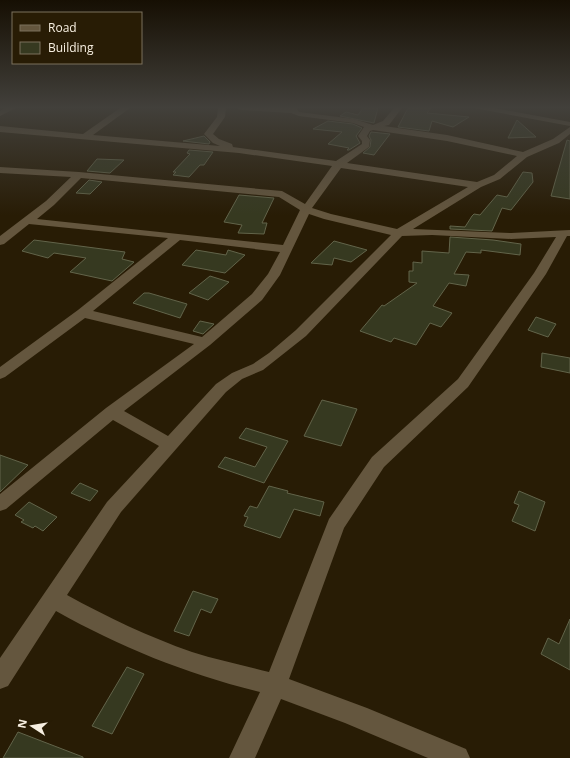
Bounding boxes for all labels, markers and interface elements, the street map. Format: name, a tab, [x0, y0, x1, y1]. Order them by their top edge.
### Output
legend	[12, 12, 142, 64]
text: Road	[48, 19, 77, 36]
text: Building	[48, 39, 94, 56]
north arrow	[12, 706, 52, 746]
text: N	[13, 718, 30, 730]

